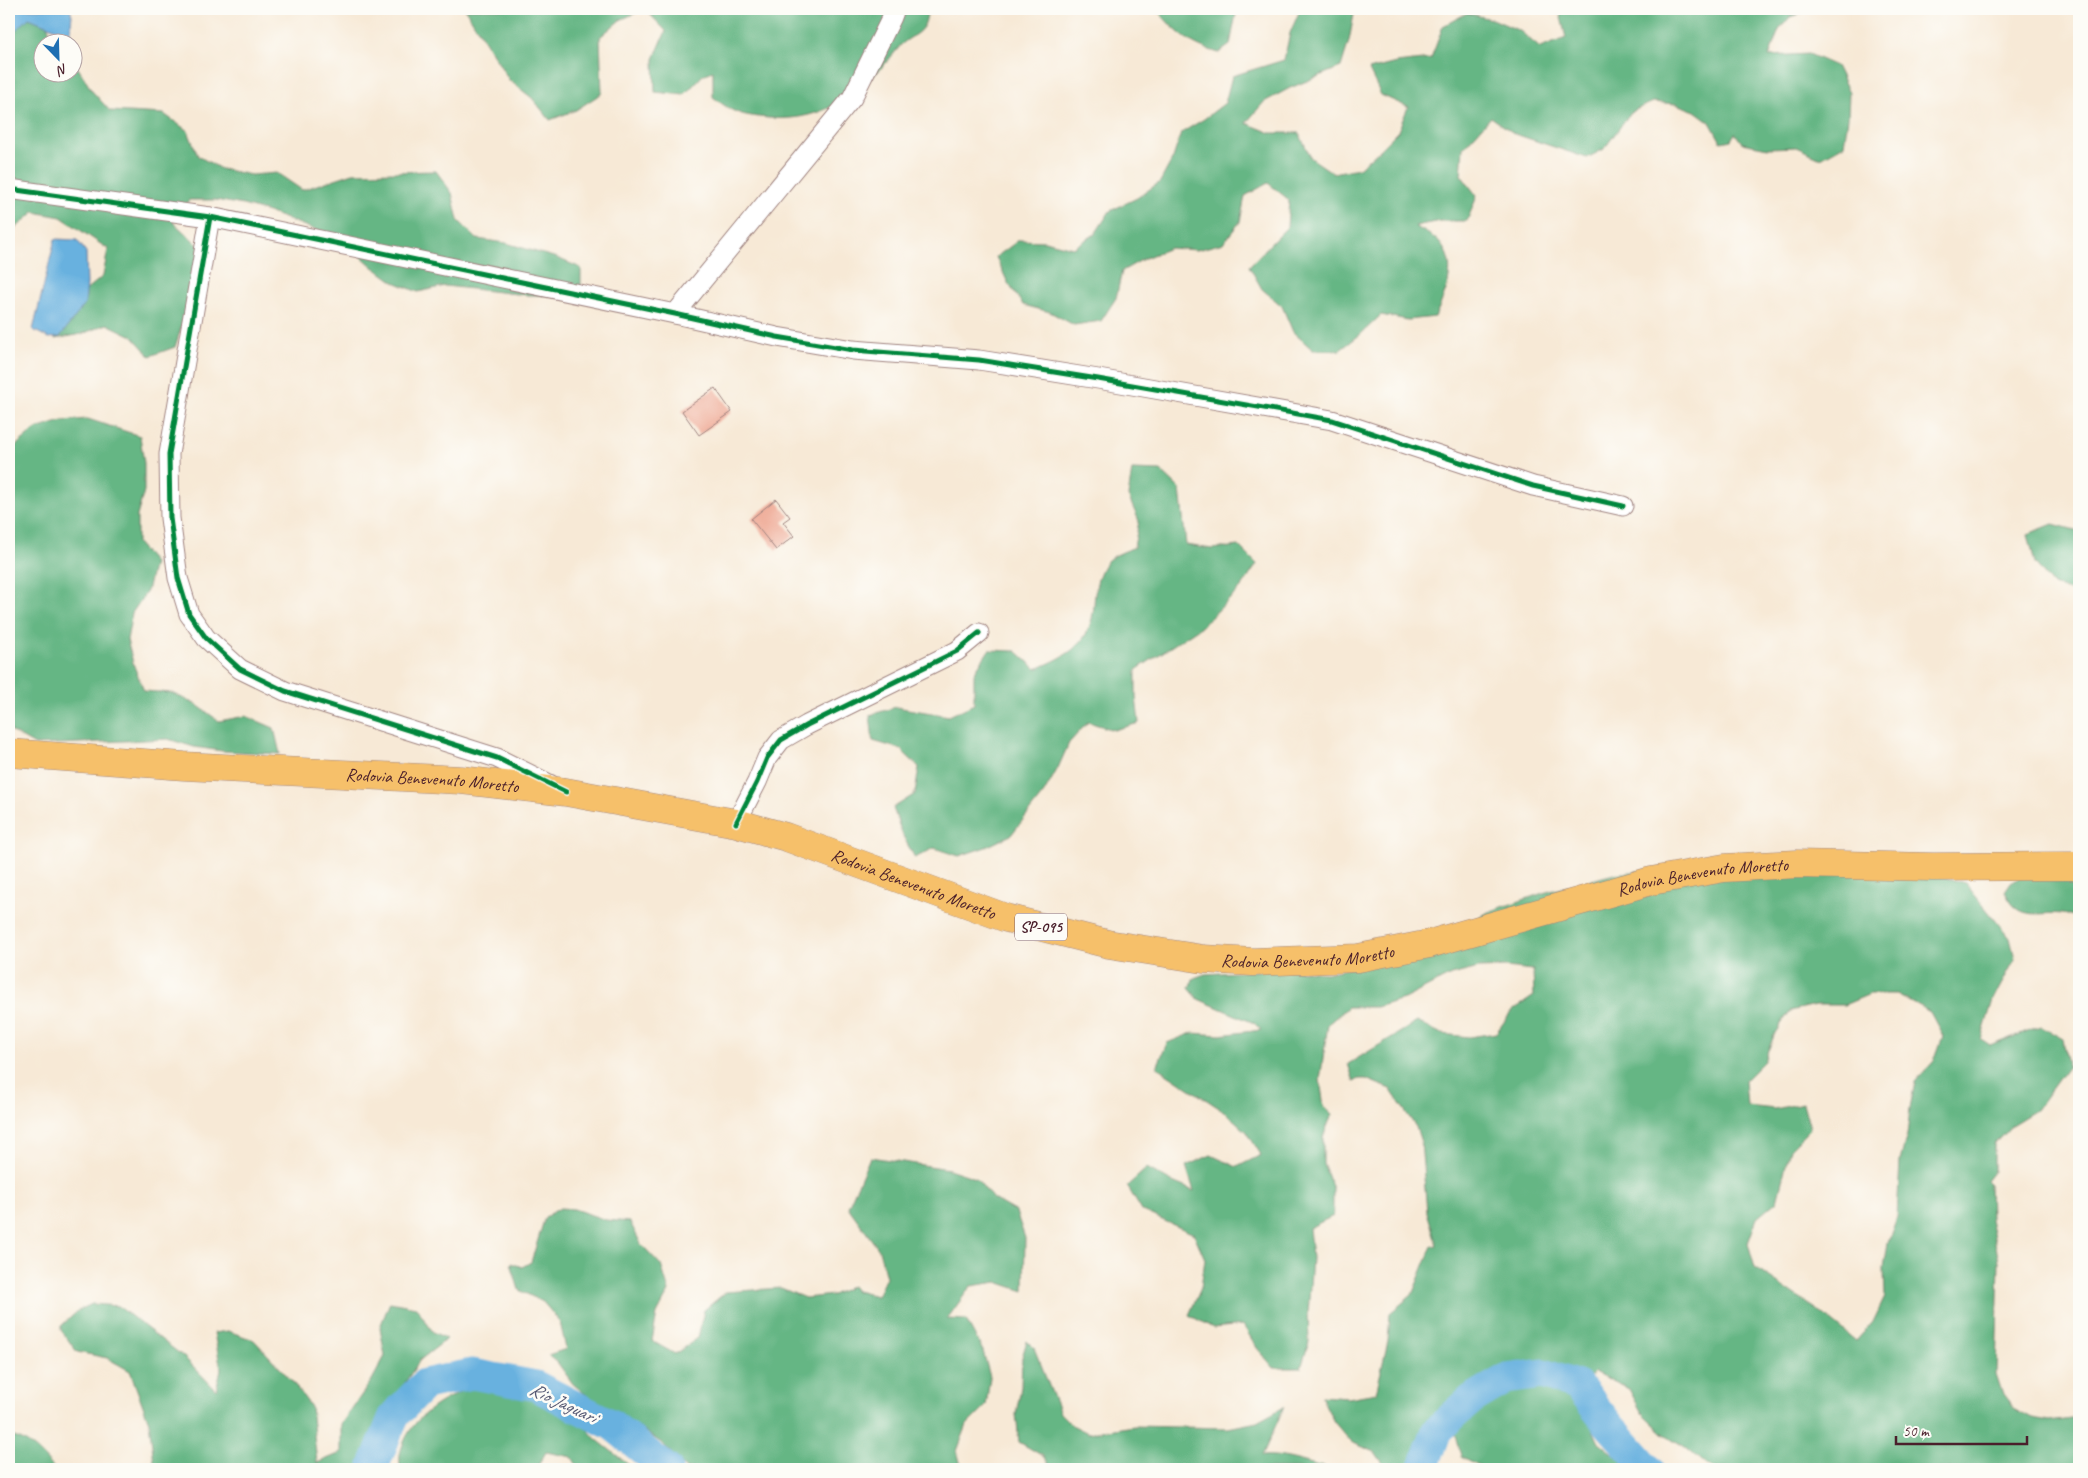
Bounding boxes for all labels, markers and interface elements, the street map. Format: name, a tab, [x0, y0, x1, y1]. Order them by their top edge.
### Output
north arrow	[32, 32, 82, 82]
text: N	[53, 60, 70, 80]
street label: Rodovia Benevenuto Moretto	[345, 763, 521, 798]
street label: Rodovia Benevenuto Moretto	[828, 844, 1000, 925]
street label: Rodovia Benevenuto Moretto	[1614, 853, 1790, 901]
road number: SP-095	[1015, 914, 1067, 940]
street label: Rodovia Benevenuto Moretto	[1221, 940, 1397, 973]
water label: Rio Jaguari	[526, 1377, 604, 1431]
scale bar	[1896, 1413, 2027, 1445]
text: 50 m	[1903, 1422, 1930, 1441]

